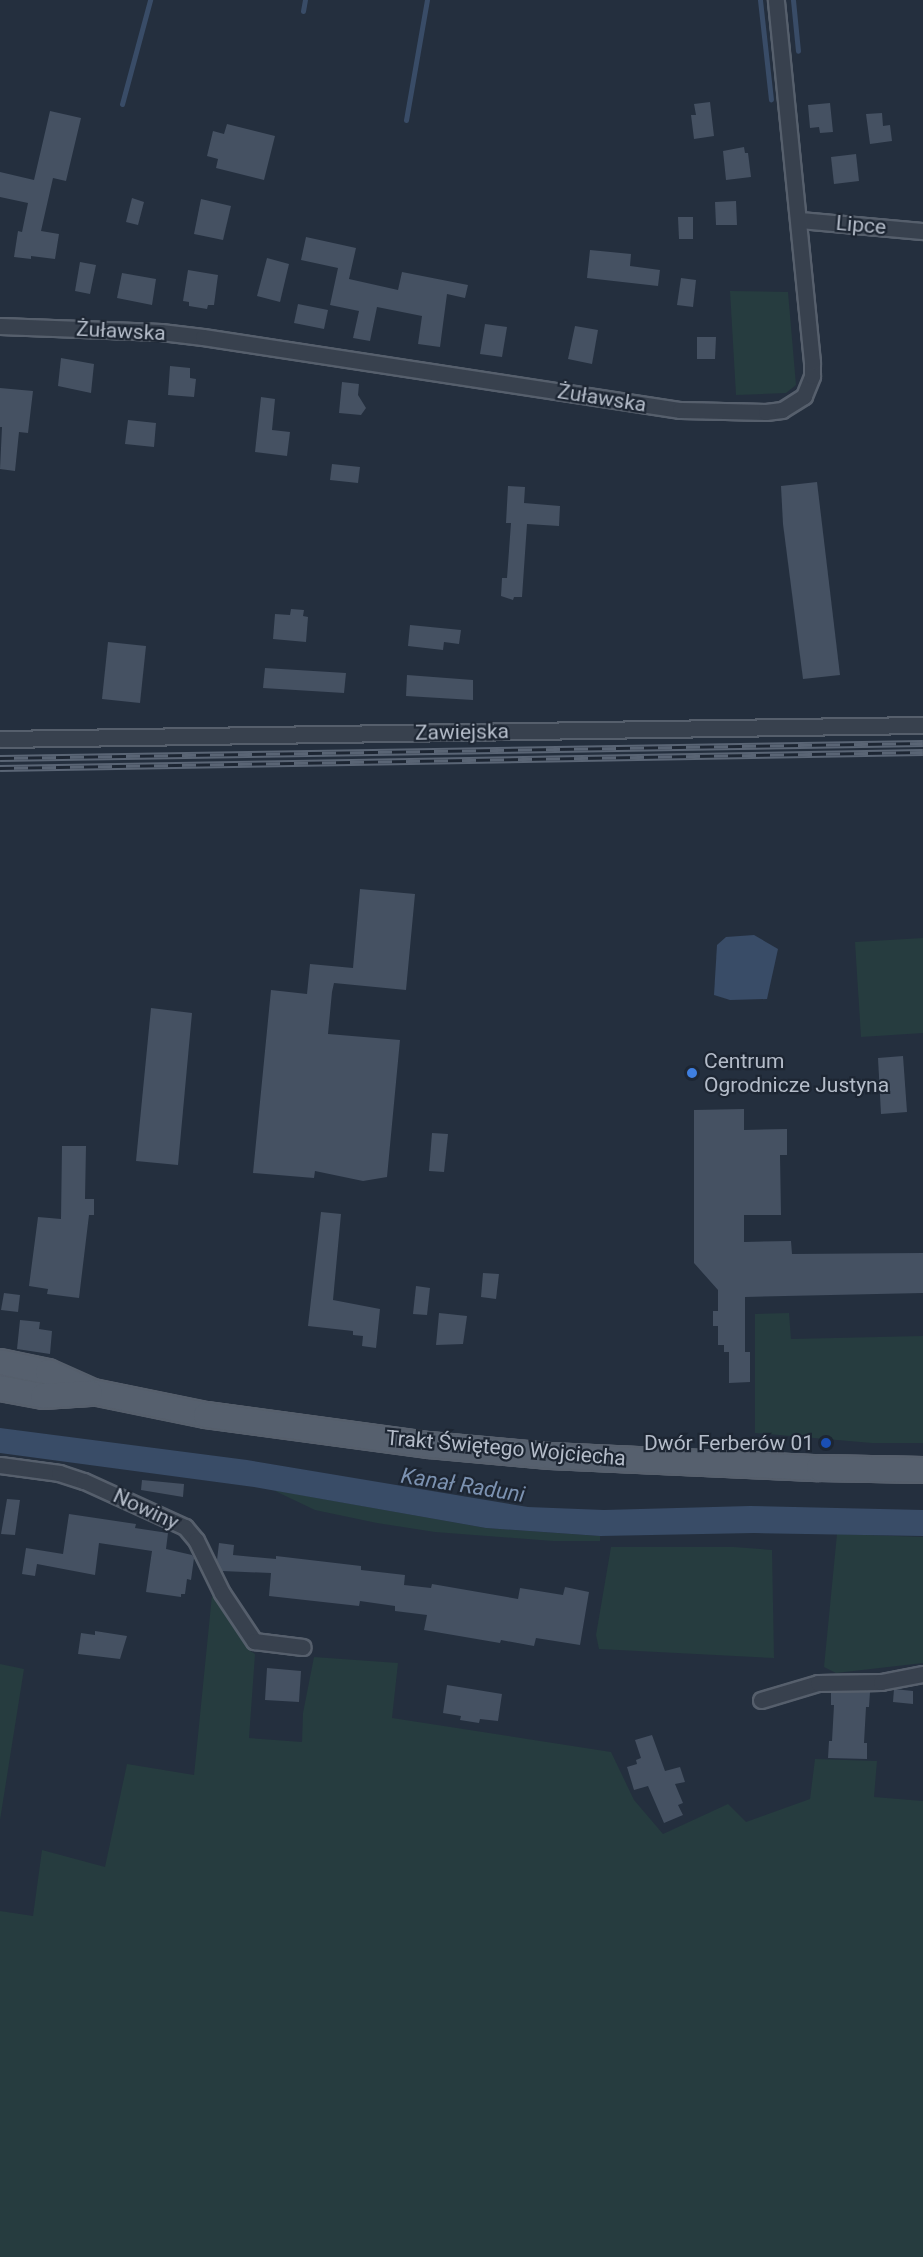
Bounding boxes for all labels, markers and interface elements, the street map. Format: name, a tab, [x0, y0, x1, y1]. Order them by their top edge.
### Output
street label: Lipce	[835, 210, 887, 240]
street label: Żuławska	[76, 316, 166, 346]
street label: Żuławska	[556, 379, 648, 417]
street label: Zawiejska	[415, 719, 509, 745]
place label: Centrum Ogrodnicze Justyna	[704, 1048, 889, 1098]
marker: Centrum Ogrodnicze Justyna	[685, 1066, 699, 1080]
street label: Trakt Świętego Wojciecha	[385, 1425, 627, 1471]
place label: Dwór Ferberów 01	[644, 1430, 814, 1456]
marker: Dwór Ferberów 01	[819, 1436, 833, 1450]
water label: Kanał Raduni	[399, 1462, 527, 1508]
street label: Nowiny	[109, 1483, 183, 1535]

